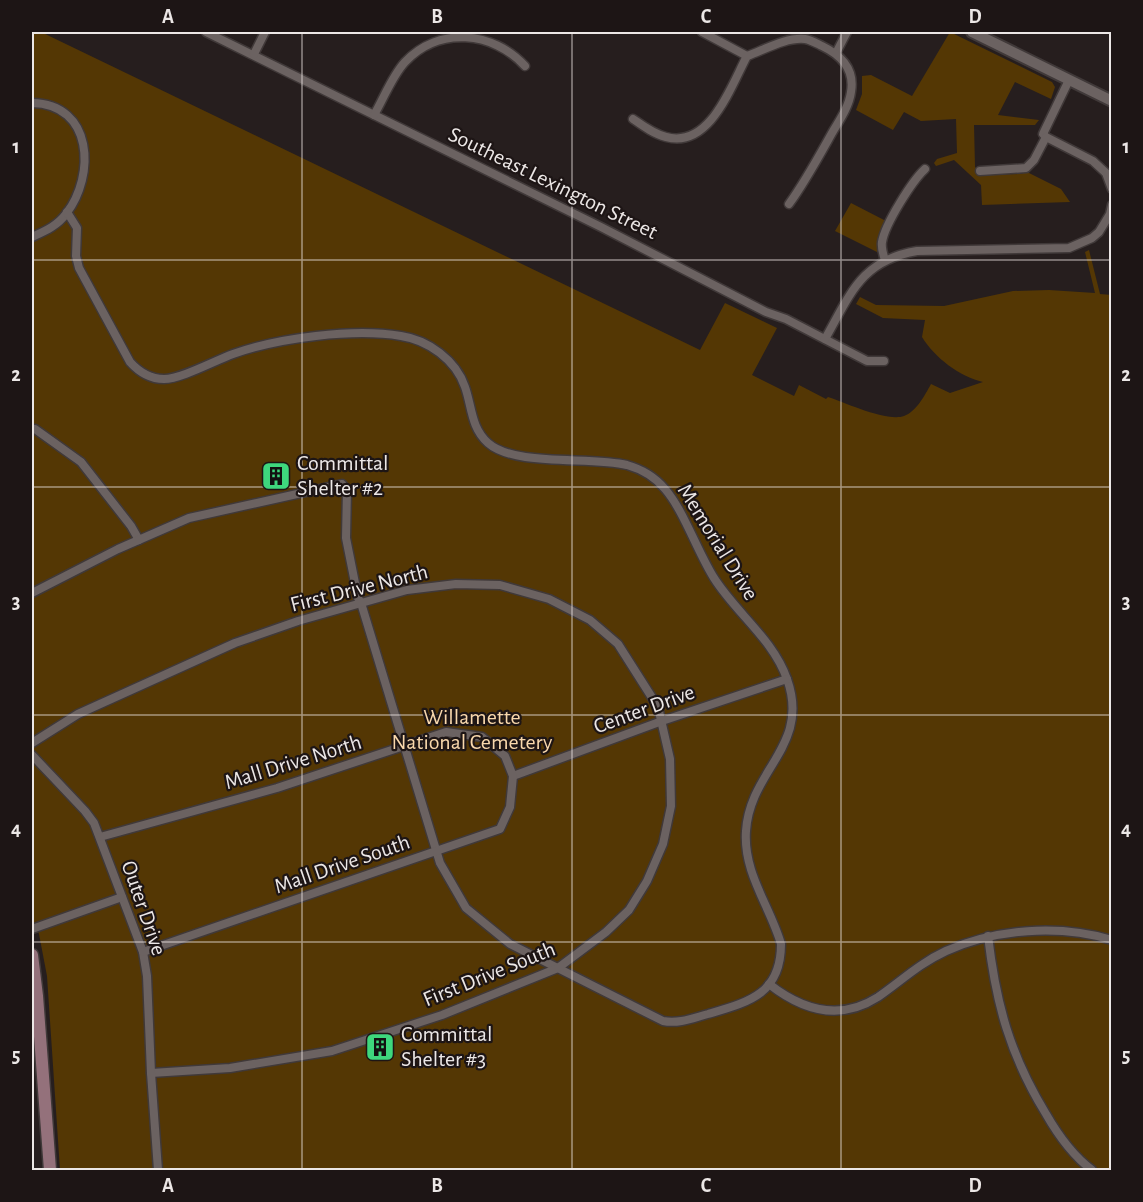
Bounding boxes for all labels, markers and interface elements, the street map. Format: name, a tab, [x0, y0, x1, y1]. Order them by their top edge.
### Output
text: A	[162, 7, 174, 27]
text: B	[431, 7, 443, 27]
text: C	[701, 7, 712, 27]
text: D	[968, 7, 982, 27]
street label: Southeast Lexington Street	[445, 123, 661, 243]
text: 1	[12, 137, 20, 157]
text: 1	[1122, 137, 1130, 157]
text: 2	[11, 365, 21, 385]
text: 2	[1121, 365, 1131, 385]
place label: Committal Shelter #2	[297, 452, 389, 499]
building icon: Committal Shelter #2	[260, 460, 292, 492]
street label: Memorial Drive	[674, 480, 762, 604]
street label: First Drive North	[288, 560, 430, 616]
text: 3	[12, 592, 20, 612]
text: 3	[1122, 592, 1130, 612]
street label: Center Drive	[591, 681, 697, 737]
park label: Willamette National Cemetery	[392, 706, 553, 753]
street label: Mall Drive North	[222, 731, 364, 793]
text: 4	[11, 819, 21, 839]
text: 4	[1121, 819, 1131, 839]
street label: Mall Drive South	[271, 831, 413, 897]
street label: Outer Drive	[118, 858, 170, 958]
street label: First Drive South	[420, 937, 558, 1011]
place label: Committal Shelter #3	[401, 1023, 493, 1070]
building icon: Committal Shelter #3	[364, 1031, 396, 1063]
text: 5	[12, 1046, 20, 1066]
text: 5	[1122, 1046, 1130, 1066]
text: A	[162, 1176, 174, 1196]
text: B	[431, 1176, 443, 1196]
text: C	[701, 1176, 712, 1196]
text: D	[968, 1176, 982, 1196]

